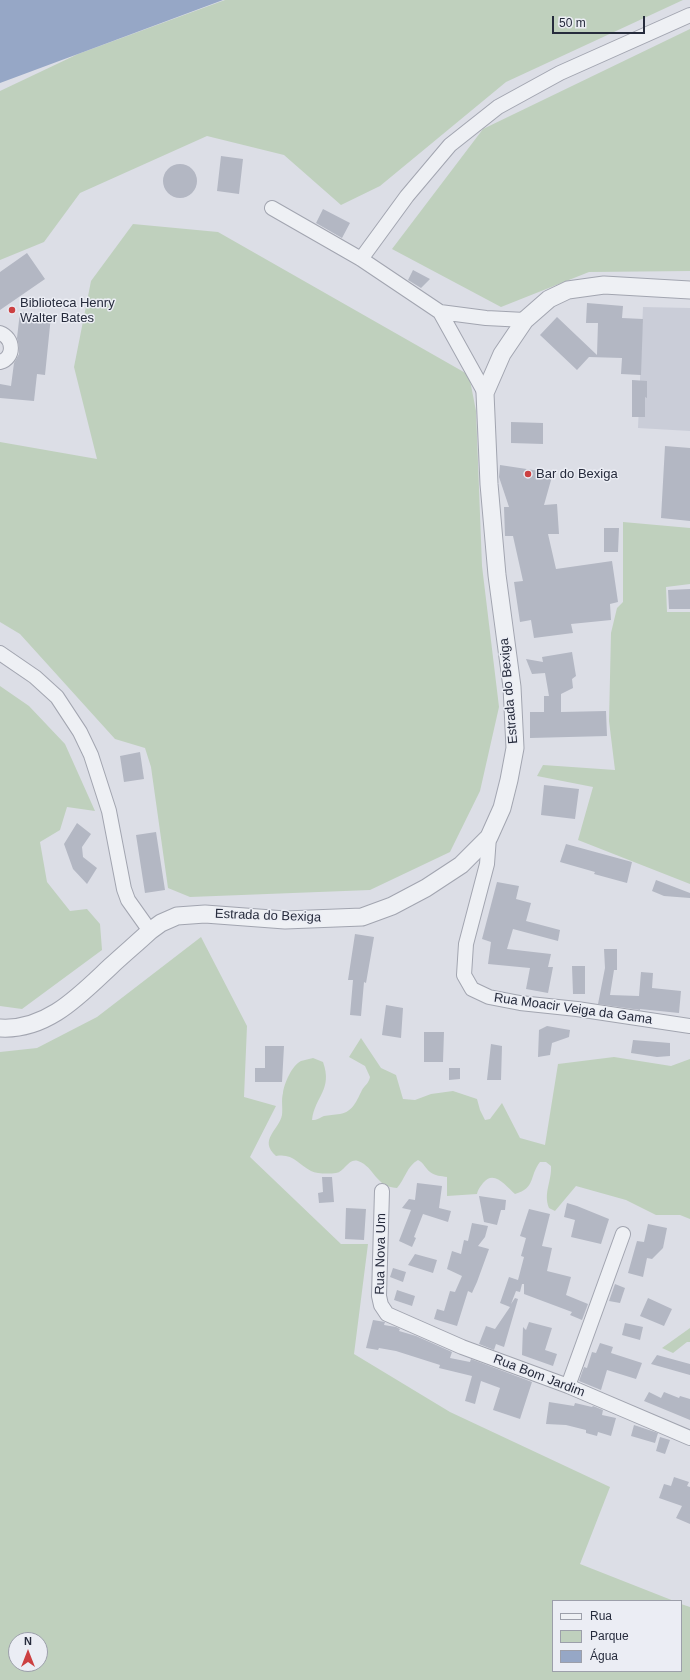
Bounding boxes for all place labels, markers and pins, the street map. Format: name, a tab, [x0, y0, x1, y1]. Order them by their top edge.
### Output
place label: Biblioteca Henry Walter Bates	[20, 295, 115, 326]
marker: Biblioteca Henry Walter Bates	[7, 305, 17, 315]
place label: Bar do Bexiga	[536, 466, 618, 482]
marker: Bar do Bexiga	[523, 469, 533, 479]

